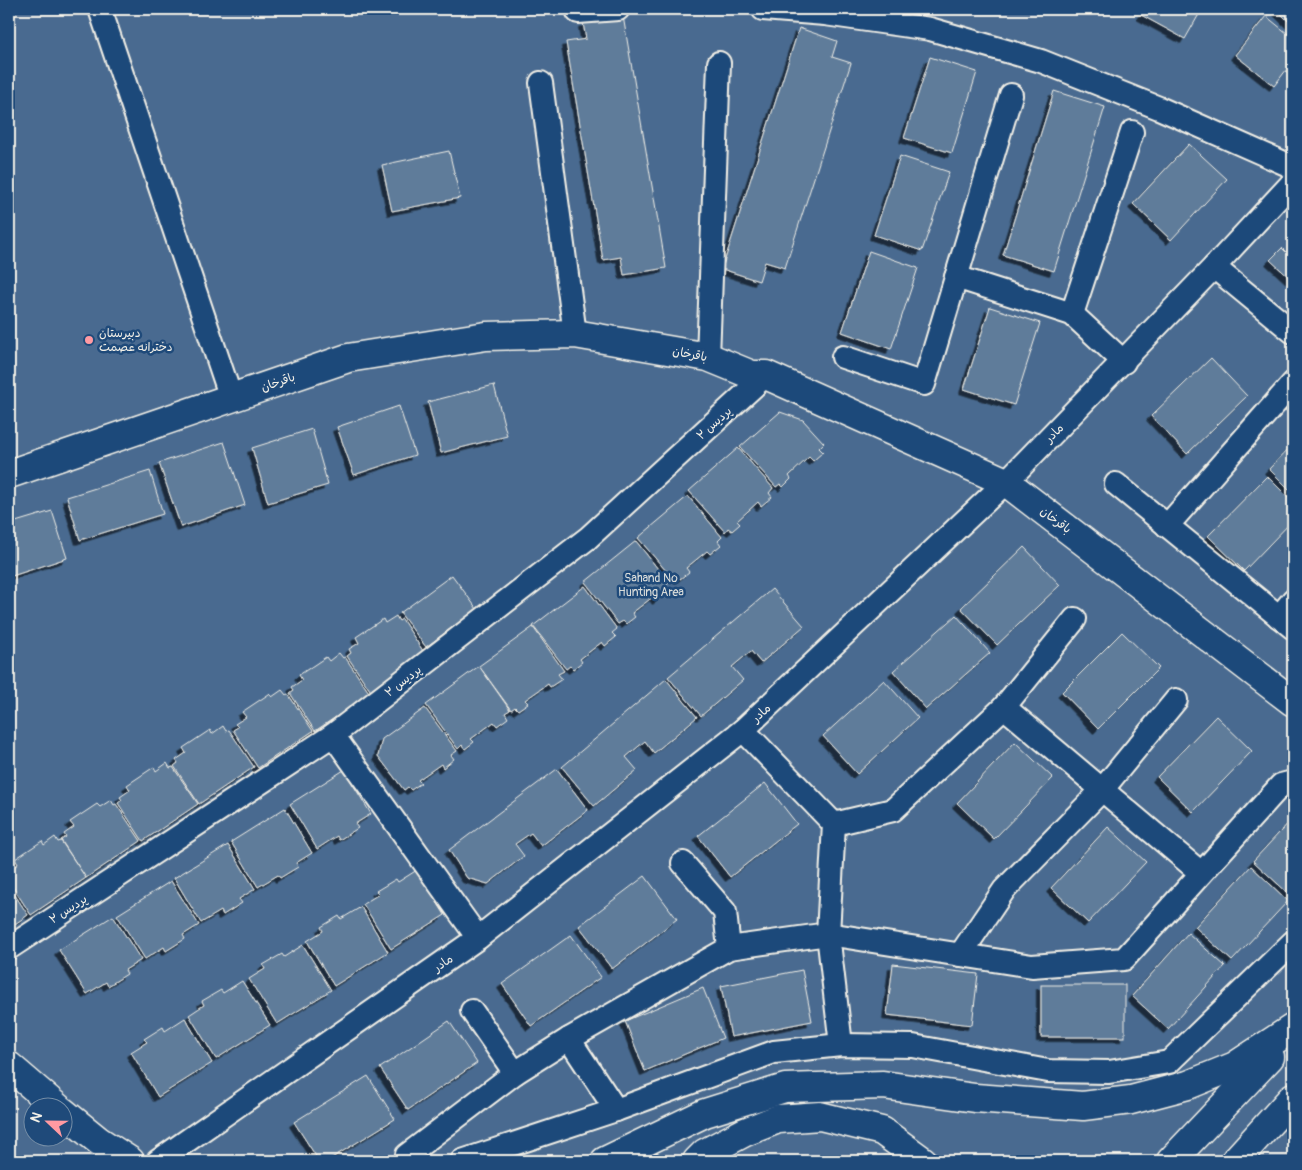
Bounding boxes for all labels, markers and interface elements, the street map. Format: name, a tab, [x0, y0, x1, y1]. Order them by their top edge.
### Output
place label: دبیرستان دخترانه عصمت	[99, 326, 173, 355]
marker: دبیرستان دخترانه عصمت	[83, 334, 95, 346]
street label: باقرخان	[671, 344, 709, 365]
street label: باقرخان	[259, 370, 297, 395]
street label: پردیس ۲	[694, 404, 735, 443]
street label: مادر	[1041, 421, 1067, 447]
street label: باقرخان	[1037, 504, 1074, 537]
park label: Sahand No Hunting Area	[618, 571, 684, 600]
street label: پردیس ۲	[382, 662, 425, 700]
street label: مادر	[748, 701, 774, 727]
street label: پردیس ۲	[46, 892, 90, 927]
street label: مادر	[430, 951, 456, 976]
north arrow	[22, 1098, 72, 1148]
text: N	[27, 1110, 46, 1125]

